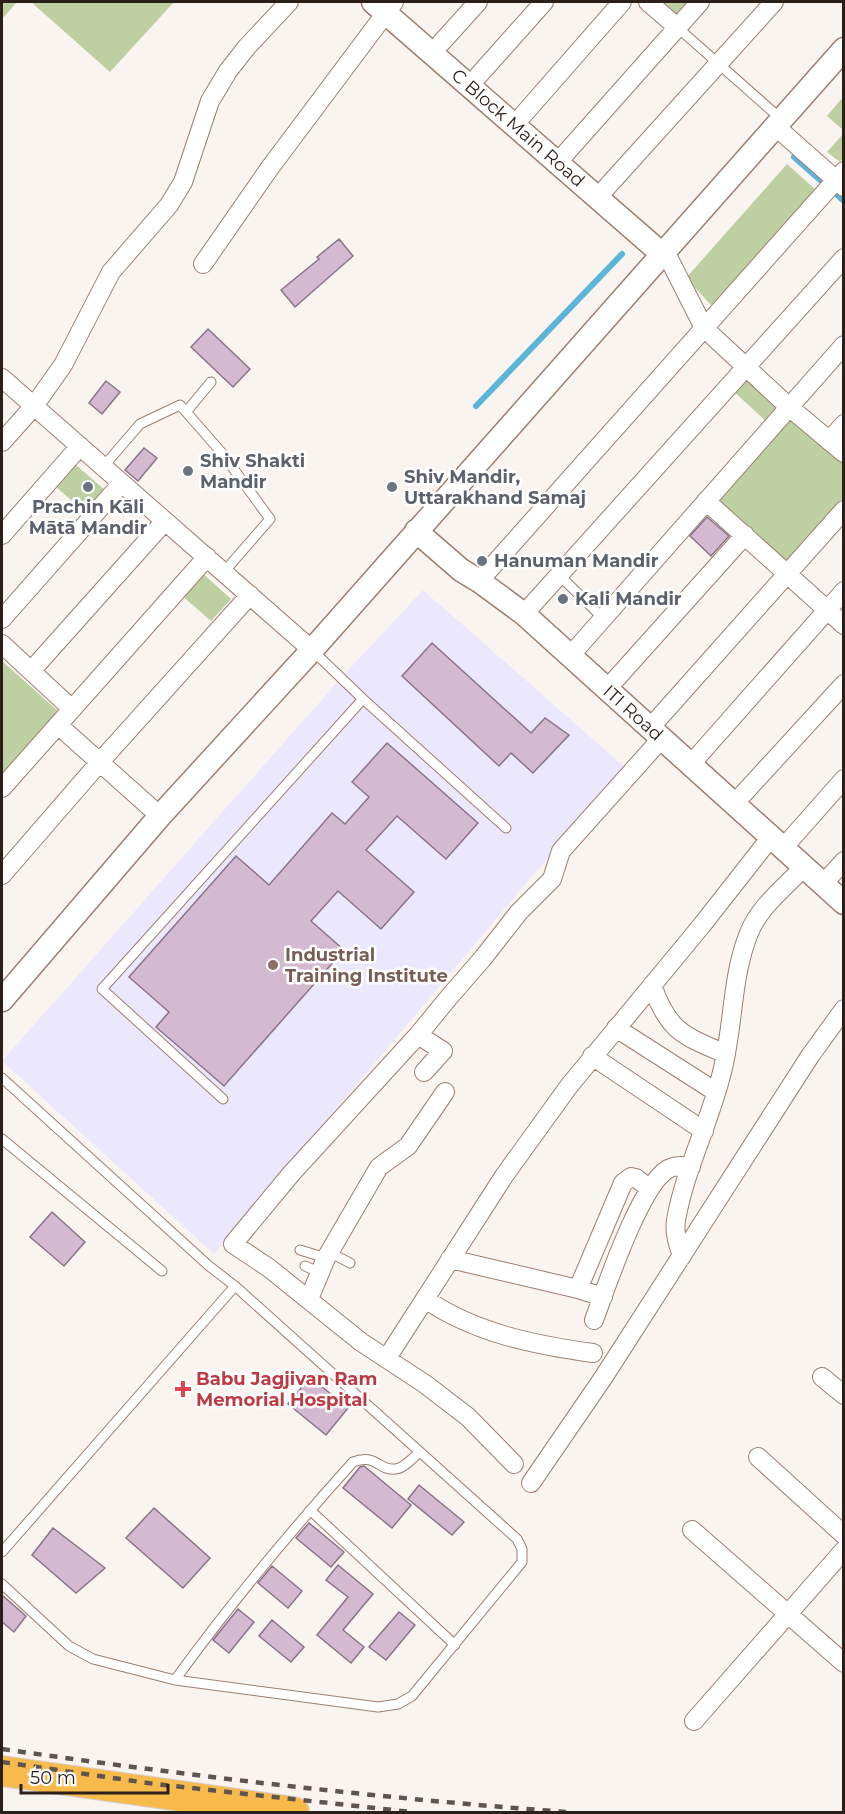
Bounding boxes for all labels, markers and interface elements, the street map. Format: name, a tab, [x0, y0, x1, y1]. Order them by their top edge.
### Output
street label: C Block Main Road	[447, 64, 589, 192]
place label: Shiv Shakti Mandir	[200, 450, 305, 493]
marker: Shiv Shakti Mandir	[181, 464, 195, 478]
place label: Shiv Mandir, Uttarakhand Samaj	[404, 466, 586, 509]
marker: Prachin Kāli Mātā Mandir	[81, 480, 95, 494]
marker: Shiv Mandir, Uttarakhand Samaj	[385, 480, 399, 494]
place label: Prachin Kāli Mātā Mandir	[29, 496, 147, 539]
place label: Hanuman Mandir	[494, 550, 659, 572]
marker: Hanuman Mandir	[475, 554, 489, 568]
place label: Kali Mandir	[575, 588, 682, 610]
marker: Kali Mandir	[556, 592, 570, 606]
street label: ITI Road	[599, 680, 667, 746]
place label: Industrial Training Institute	[285, 944, 448, 987]
marker: Industrial Training Institute	[266, 958, 280, 972]
place label: Babu Jagjivan Ram Memorial Hospital	[196, 1368, 377, 1411]
marker: Babu Jagjivan Ram Memorial Hospital	[174, 1380, 192, 1398]
scale bar	[21, 1757, 168, 1795]
text: 50 m	[30, 1767, 76, 1789]

